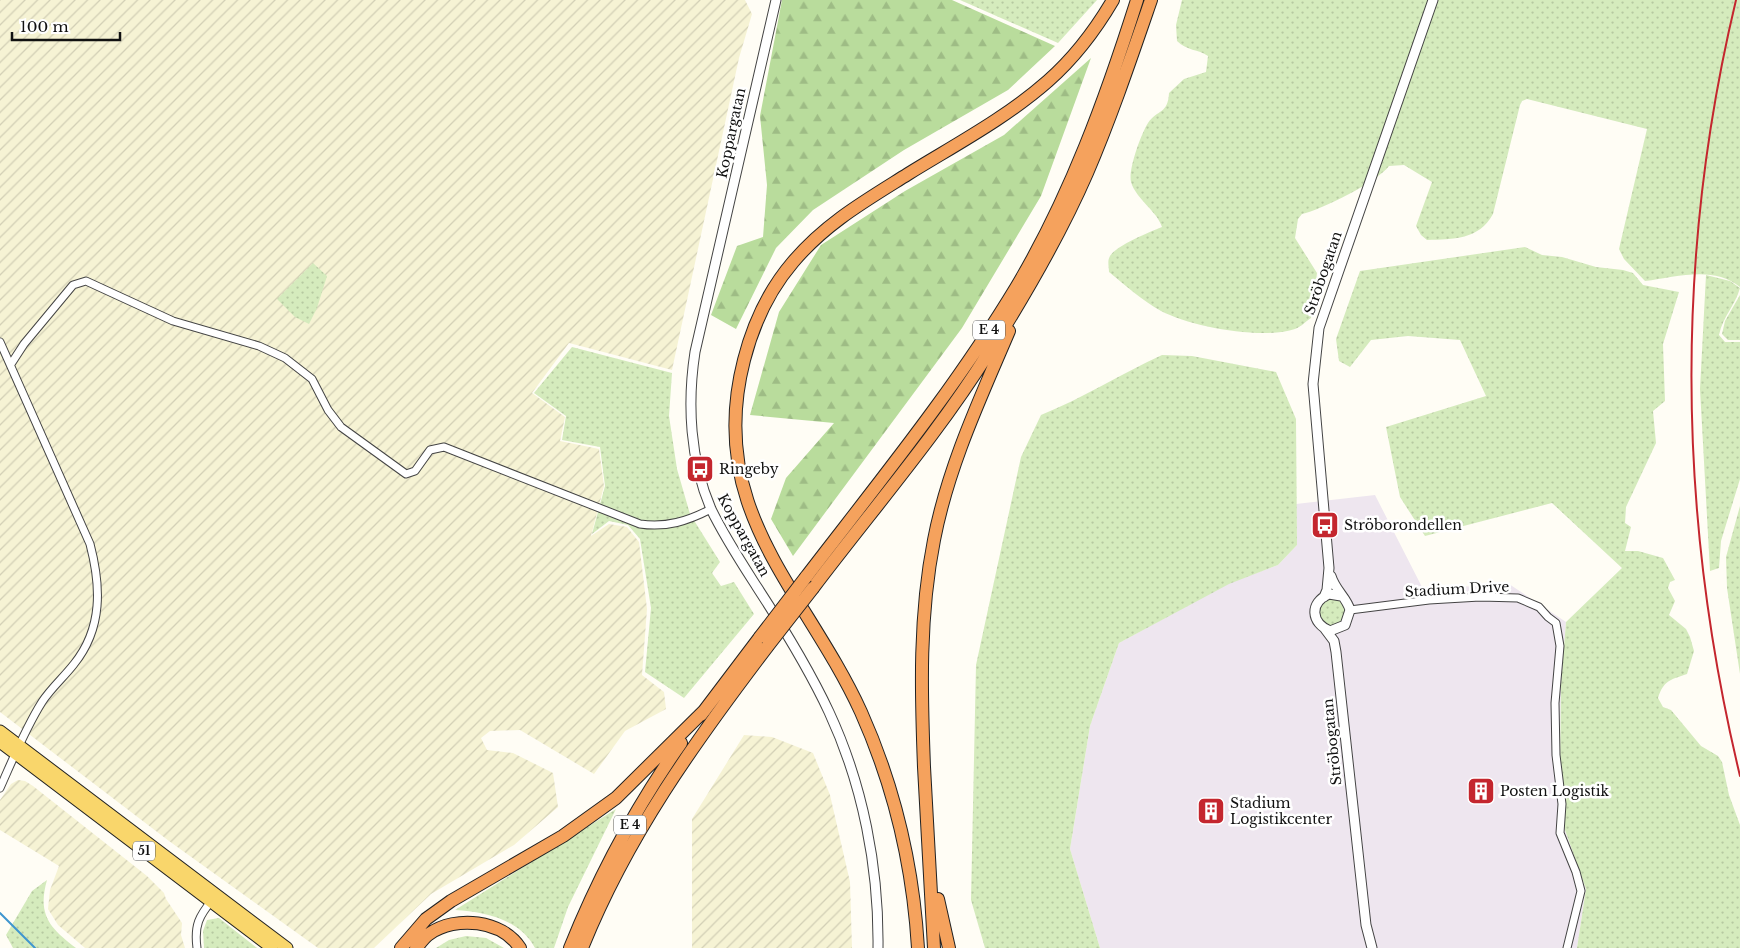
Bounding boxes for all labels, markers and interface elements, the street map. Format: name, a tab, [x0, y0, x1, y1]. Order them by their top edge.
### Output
scale bar	[12, 10, 120, 42]
text: 100 m	[20, 17, 69, 36]
street label: Koppargatan	[713, 86, 749, 180]
street label: Ströbogatan	[1300, 229, 1346, 317]
road number: E 4	[973, 320, 1005, 340]
bus stop icon: Ringeby	[685, 454, 715, 484]
place label: Ringeby	[719, 460, 779, 478]
street label: Koppargatan	[714, 490, 774, 580]
bus stop icon: Ströborondellen	[1310, 510, 1340, 540]
place label: Ströborondellen	[1344, 516, 1462, 534]
street label: Stadium Drive	[1404, 577, 1510, 601]
street label: Ströbogatan	[1318, 697, 1346, 786]
building icon: Posten Logistik	[1466, 776, 1496, 806]
place label: Posten Logistik	[1500, 782, 1610, 800]
place label: Stadium Logistikcenter	[1230, 794, 1333, 828]
building icon: Stadium Logistikcenter	[1196, 796, 1226, 826]
road number: E 4	[614, 816, 646, 834]
road number: 51	[133, 841, 155, 860]

